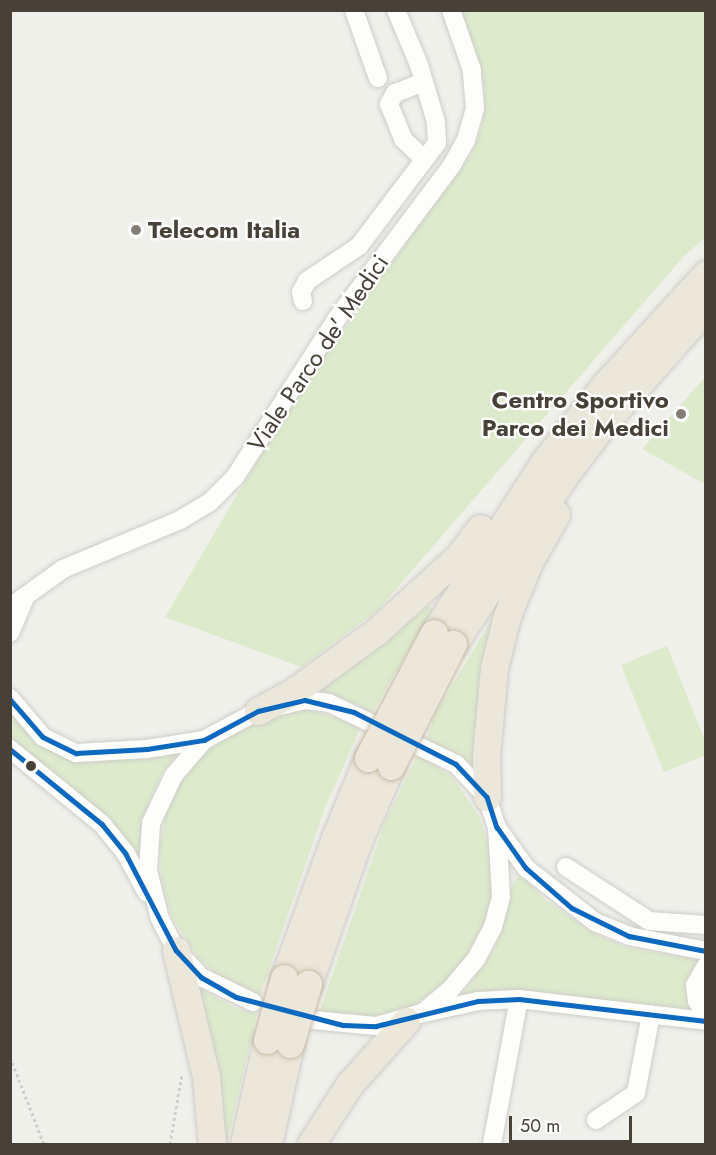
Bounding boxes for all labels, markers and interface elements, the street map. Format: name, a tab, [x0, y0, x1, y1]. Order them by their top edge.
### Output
place label: Telecom Italia	[148, 216, 300, 244]
marker: Telecom Italia	[129, 223, 143, 237]
street label: Viale Parco de' Medici	[241, 249, 395, 457]
place label: Centro Sportivo Parco dei Medici	[482, 386, 669, 442]
marker: Centro Sportivo Parco dei Medici	[674, 407, 688, 421]
unlabelled marker	[25, 760, 37, 772]
scale bar	[512, 1104, 635, 1142]
text: 50 m	[520, 1113, 560, 1139]

